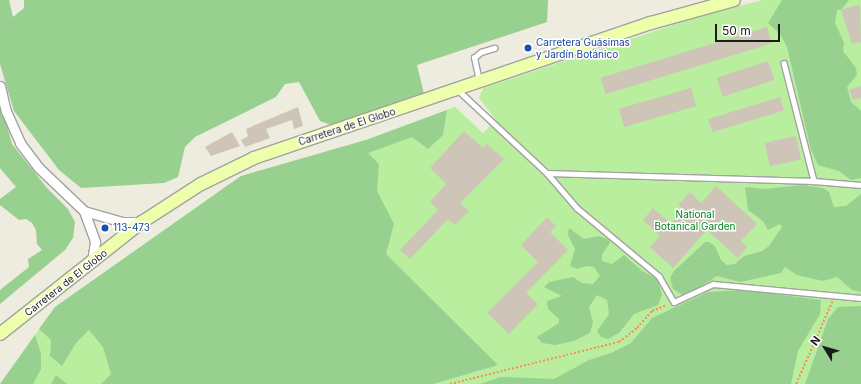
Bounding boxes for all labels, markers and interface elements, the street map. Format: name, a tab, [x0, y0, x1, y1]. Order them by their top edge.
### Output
scale bar	[717, 16, 782, 42]
text: 50 m	[722, 23, 751, 38]
place label: Carretera Guásimas y Jardín Botánico	[536, 36, 630, 60]
marker: Carretera Guásimas y Jardín Botánico	[523, 43, 533, 53]
street label: Carretera de El Globo	[297, 106, 397, 148]
park label: National Botanical Garden	[654, 208, 736, 232]
place label: 113-473	[113, 222, 150, 234]
marker: 113-473	[100, 223, 110, 233]
street label: Carretera de El Globo	[22, 247, 110, 319]
north arrow	[805, 328, 845, 368]
text: N	[807, 333, 824, 348]

